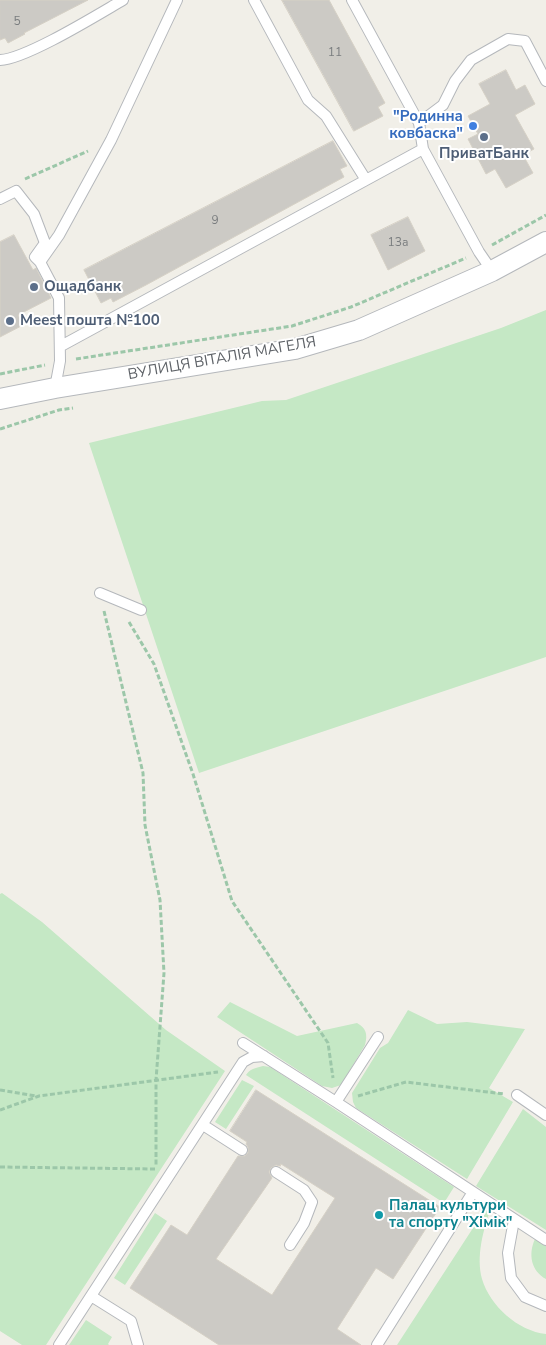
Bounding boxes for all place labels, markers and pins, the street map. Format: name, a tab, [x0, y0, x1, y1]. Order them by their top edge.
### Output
place label: "Родинна ковбаска"	[389, 108, 463, 143]
marker: "Родинна ковбаска"	[467, 120, 479, 132]
marker: ПриватБанк	[478, 131, 490, 143]
place label: ПриватБанк	[439, 145, 529, 163]
place label: Ощадбанк	[44, 278, 121, 296]
marker: Ощадбанк	[28, 281, 40, 293]
place label: Meest пошта №100	[20, 312, 160, 330]
marker: Meest пошта №100	[4, 315, 16, 327]
place label: Палац культури та спорту "Хімік"	[389, 1197, 513, 1232]
marker: Палац культури та спорту "Хімік"	[373, 1209, 385, 1221]

